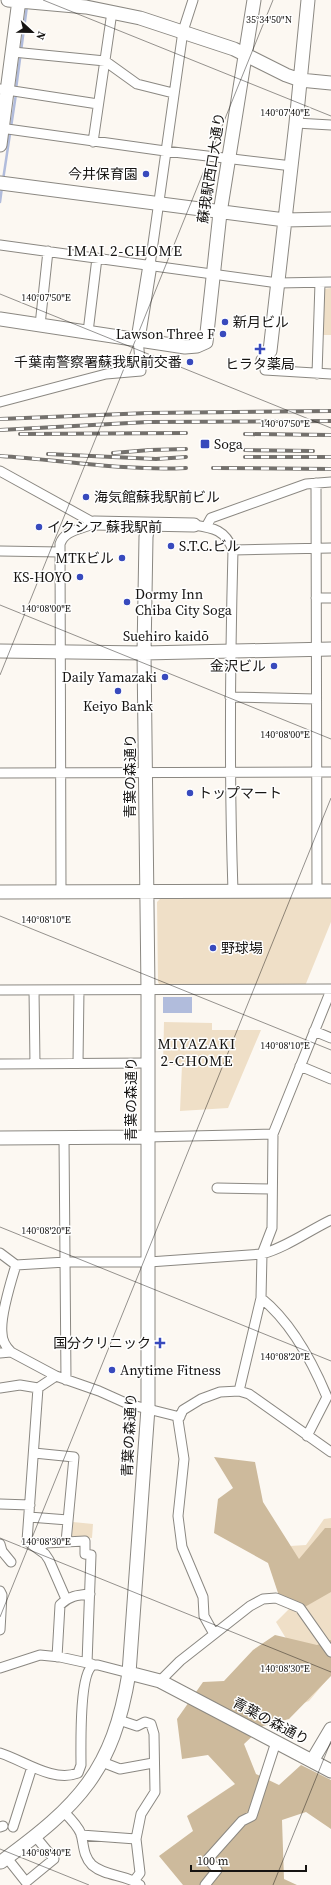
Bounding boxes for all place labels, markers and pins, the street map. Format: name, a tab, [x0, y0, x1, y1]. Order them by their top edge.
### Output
place label: 今井保育園	[68, 164, 138, 184]
marker: 今井保育園	[141, 169, 151, 179]
place label: 新月ビル	[233, 312, 289, 332]
marker: 新月ビル	[220, 317, 230, 327]
place label: Lawson Three F	[116, 324, 215, 344]
marker: Lawson Three F	[218, 329, 228, 339]
marker: ヒラタ薬局	[255, 344, 265, 354]
place label: 千葉南警察署蘇我駅前交番	[14, 352, 182, 372]
place label: ヒラタ薬局	[225, 354, 295, 374]
marker: 千葉南警察署蘇我駅前交番	[185, 357, 195, 367]
place label: Soga	[214, 434, 244, 454]
marker: Soga	[199, 438, 211, 450]
place label: 海気館蘇我駅前ビル	[94, 487, 220, 507]
marker: 海気館蘇我駅前ビル	[81, 492, 91, 502]
place label: イクシア 蘇我駅前	[47, 517, 162, 537]
marker: イクシア 蘇我駅前	[34, 522, 44, 532]
place label: S.T.C.ビル	[179, 536, 241, 556]
marker: S.T.C.ビル	[166, 541, 176, 551]
place label: MTKビル	[56, 548, 114, 568]
marker: MTKビル	[117, 553, 127, 563]
place label: KS-HOYO	[13, 567, 72, 587]
marker: KS-HOYO	[75, 572, 85, 582]
place label: Dormy Inn Chiba City Soga	[135, 584, 233, 620]
marker: Dormy Inn Chiba City Soga	[122, 597, 132, 607]
place label: 金沢ビル	[210, 656, 266, 676]
marker: 金沢ビル	[269, 661, 279, 671]
place label: Daily Yamazaki	[62, 667, 157, 687]
marker: Daily Yamazaki	[160, 672, 170, 682]
marker: Keiyo Bank	[113, 686, 123, 696]
place label: Keiyo Bank	[83, 696, 153, 716]
place label: トップマート	[198, 783, 282, 803]
marker: トップマート	[185, 788, 195, 798]
place label: 野球場	[221, 938, 263, 958]
marker: 野球場	[208, 943, 218, 953]
place label: 国分クリニック	[53, 1333, 151, 1353]
marker: 国分クリニック	[154, 1337, 166, 1349]
place label: Anytime Fitness	[120, 1360, 221, 1380]
marker: Anytime Fitness	[107, 1365, 117, 1375]

